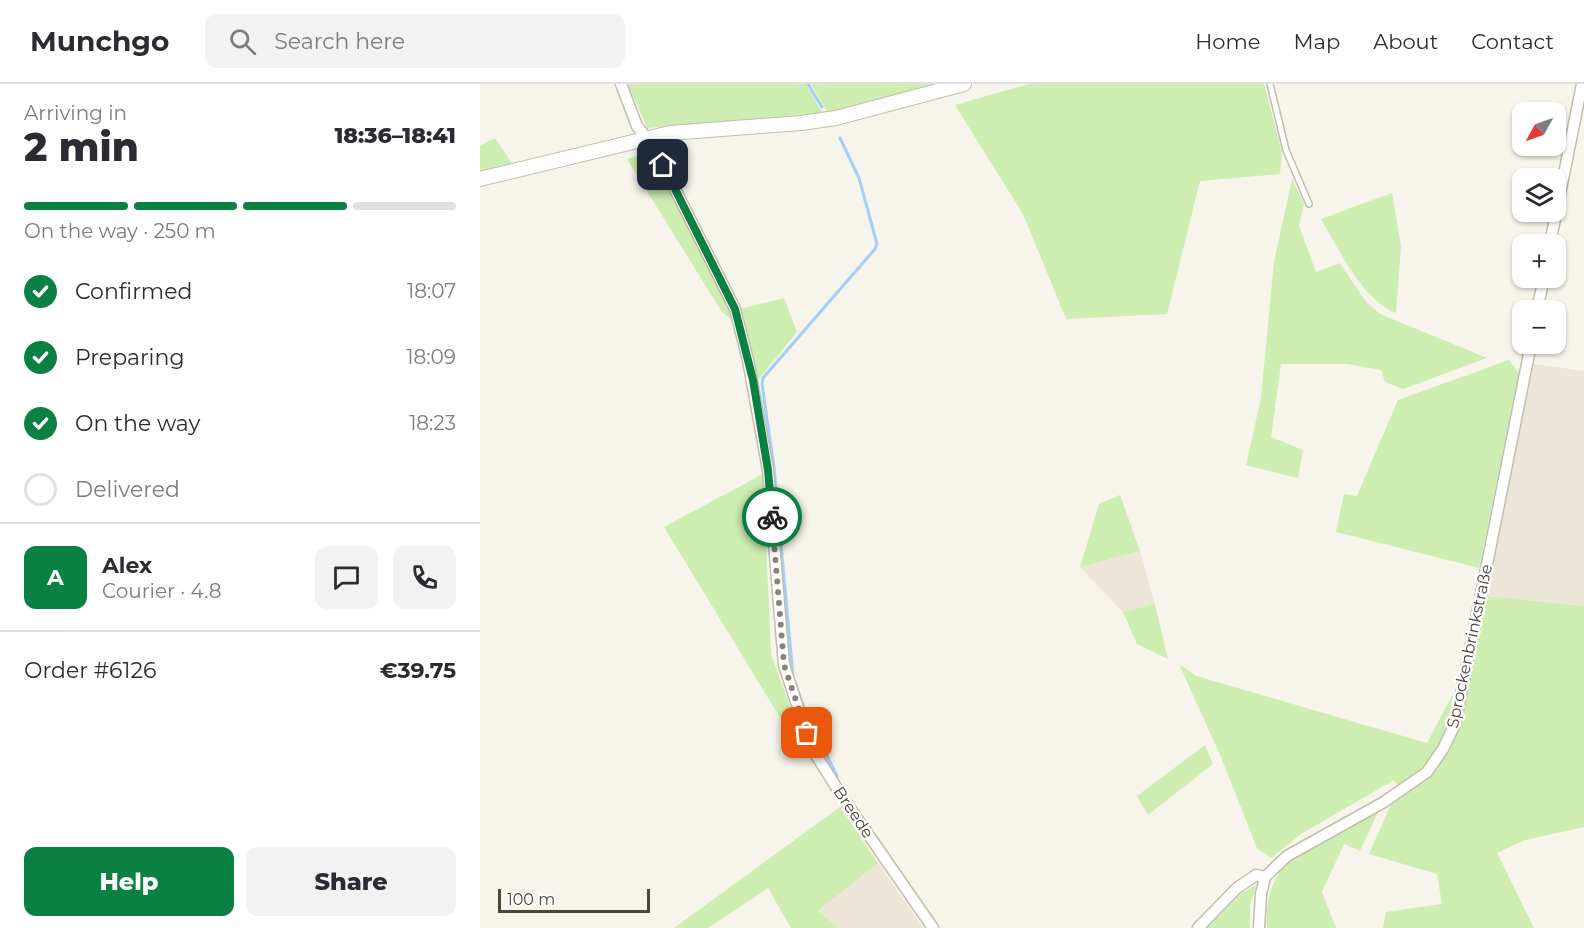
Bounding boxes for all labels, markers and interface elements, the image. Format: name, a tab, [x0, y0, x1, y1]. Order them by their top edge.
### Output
search box	[205, 14, 625, 68]
text: Munchgo	[30, 24, 169, 58]
icon: search	[226, 25, 259, 58]
text: Search here	[274, 28, 405, 55]
text: Home	[1195, 29, 1260, 54]
text: Map	[1293, 29, 1340, 54]
text: About	[1373, 29, 1438, 54]
text: Contact	[1471, 29, 1554, 54]
text: Arriving in	[24, 101, 127, 125]
north arrow	[1512, 102, 1566, 156]
map controls	[1512, 102, 1566, 354]
text: 18:36–18:41	[334, 122, 456, 149]
text: 2 min	[24, 123, 139, 171]
pin	[637, 139, 688, 190]
icon: home	[646, 148, 679, 181]
button: layers	[1512, 168, 1566, 222]
text: On the way · 250 m	[24, 219, 216, 243]
button: +	[1512, 234, 1566, 288]
icon: check	[24, 275, 57, 308]
text: Confirmed	[75, 278, 192, 305]
text: 18:07	[407, 279, 456, 303]
button: −	[1512, 300, 1566, 354]
icon: check	[24, 341, 57, 374]
text: Preparing	[75, 344, 184, 371]
text: 18:09	[406, 345, 456, 369]
icon: check	[24, 407, 57, 440]
text: On the way	[75, 410, 200, 437]
text: 18:23	[409, 411, 456, 435]
text: Delivered	[75, 476, 180, 503]
courier	[742, 487, 802, 547]
icon: bike	[756, 501, 789, 534]
button: chat	[315, 546, 378, 609]
button: phone	[393, 546, 456, 609]
text: Alex	[102, 552, 152, 579]
street label: Sprockenbrinkstraße	[1443, 562, 1496, 730]
text: A	[47, 564, 64, 591]
text: Courier · 4.8	[102, 579, 221, 603]
text: Order #6126	[24, 657, 156, 684]
text: €39.75	[380, 657, 456, 684]
pin	[781, 707, 832, 758]
icon: bag	[790, 716, 823, 749]
street label: Breede	[829, 783, 878, 842]
button: Help	[24, 847, 234, 916]
button: Share	[246, 847, 456, 916]
scale bar	[498, 886, 650, 914]
text: 100 m	[507, 890, 555, 909]

